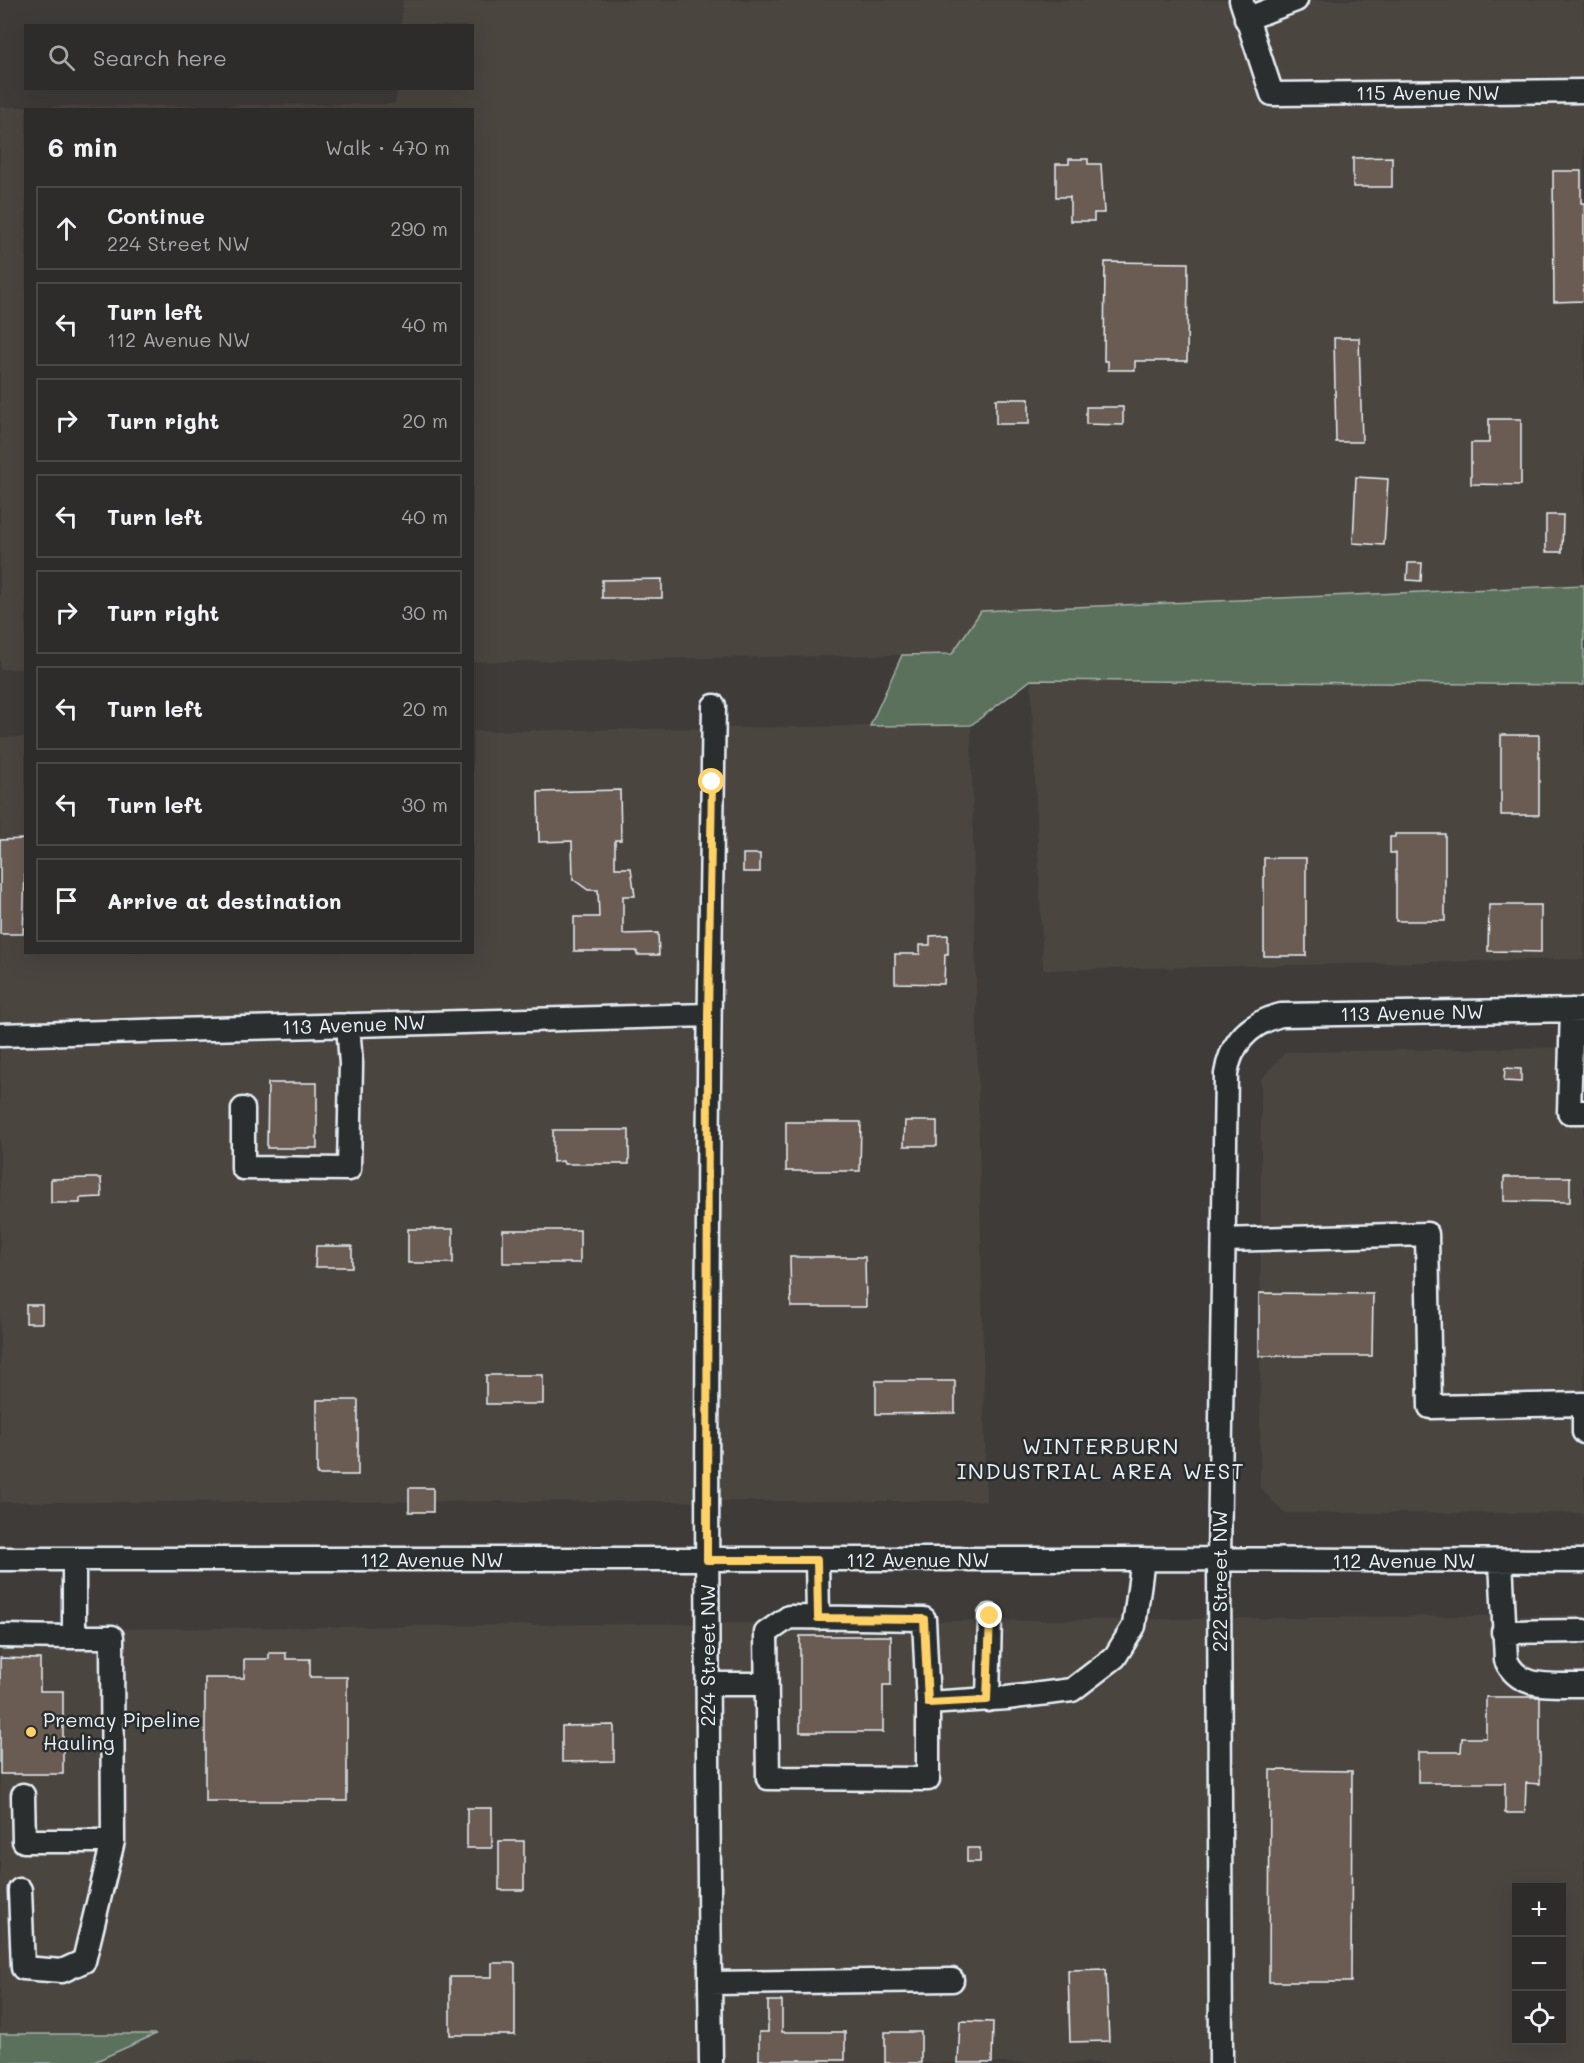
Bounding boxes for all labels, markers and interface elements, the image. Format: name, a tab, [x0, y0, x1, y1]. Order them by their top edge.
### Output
search box	[24, 24, 474, 90]
icon: search	[45, 41, 78, 74]
text: Search here	[93, 43, 227, 72]
street label: 115 Avenue NW	[1356, 79, 1500, 105]
text: 6 min	[48, 130, 117, 164]
text: Walk · 470 m	[325, 134, 450, 160]
text: Continue	[107, 201, 205, 230]
icon: ahead	[50, 212, 83, 245]
text: 290 m	[390, 215, 448, 241]
text: 224 Street NW	[107, 230, 250, 256]
text: Turn left	[107, 297, 203, 326]
icon: left	[50, 308, 83, 341]
text: 40 m	[402, 311, 448, 337]
text: 112 Avenue NW	[107, 326, 250, 352]
icon: right	[50, 404, 83, 437]
text: Turn right	[107, 406, 219, 435]
text: 20 m	[402, 407, 448, 433]
icon: left	[50, 500, 83, 533]
text: Turn left	[107, 502, 203, 531]
text: 40 m	[402, 503, 448, 529]
icon: right	[50, 596, 83, 629]
text: Turn right	[107, 598, 219, 627]
text: 30 m	[402, 599, 448, 625]
icon: left	[50, 692, 83, 725]
text: Turn left	[107, 694, 203, 723]
text: 20 m	[402, 695, 448, 721]
route start	[698, 768, 724, 794]
icon: left	[50, 788, 83, 821]
text: Turn left	[107, 790, 203, 819]
text: 30 m	[402, 791, 448, 817]
icon: arrive	[50, 884, 83, 917]
text: Arrive at destination	[107, 886, 342, 915]
street label: 113 Avenue NW	[1340, 998, 1484, 1026]
street label: 113 Avenue NW	[282, 1008, 426, 1040]
district label: WINTERBURN INDUSTRIAL AREA WEST	[957, 1431, 1245, 1485]
street label: 222 Street NW	[1206, 1510, 1232, 1652]
street label: 112 Avenue NW	[360, 1546, 504, 1572]
street label: 112 Avenue NW	[846, 1546, 990, 1572]
street label: 112 Avenue NW	[1332, 1547, 1476, 1573]
street label: 224 Street NW	[694, 1584, 720, 1726]
route end	[976, 1602, 1002, 1628]
place label: Premay Pipeline Hauling	[43, 1706, 201, 1755]
marker: Premay Pipeline Hauling	[24, 1725, 38, 1739]
map controls	[1512, 1883, 1566, 2045]
button: +	[1512, 1883, 1566, 1937]
button: −	[1512, 1937, 1566, 1991]
button: locate	[1512, 1991, 1566, 2045]

